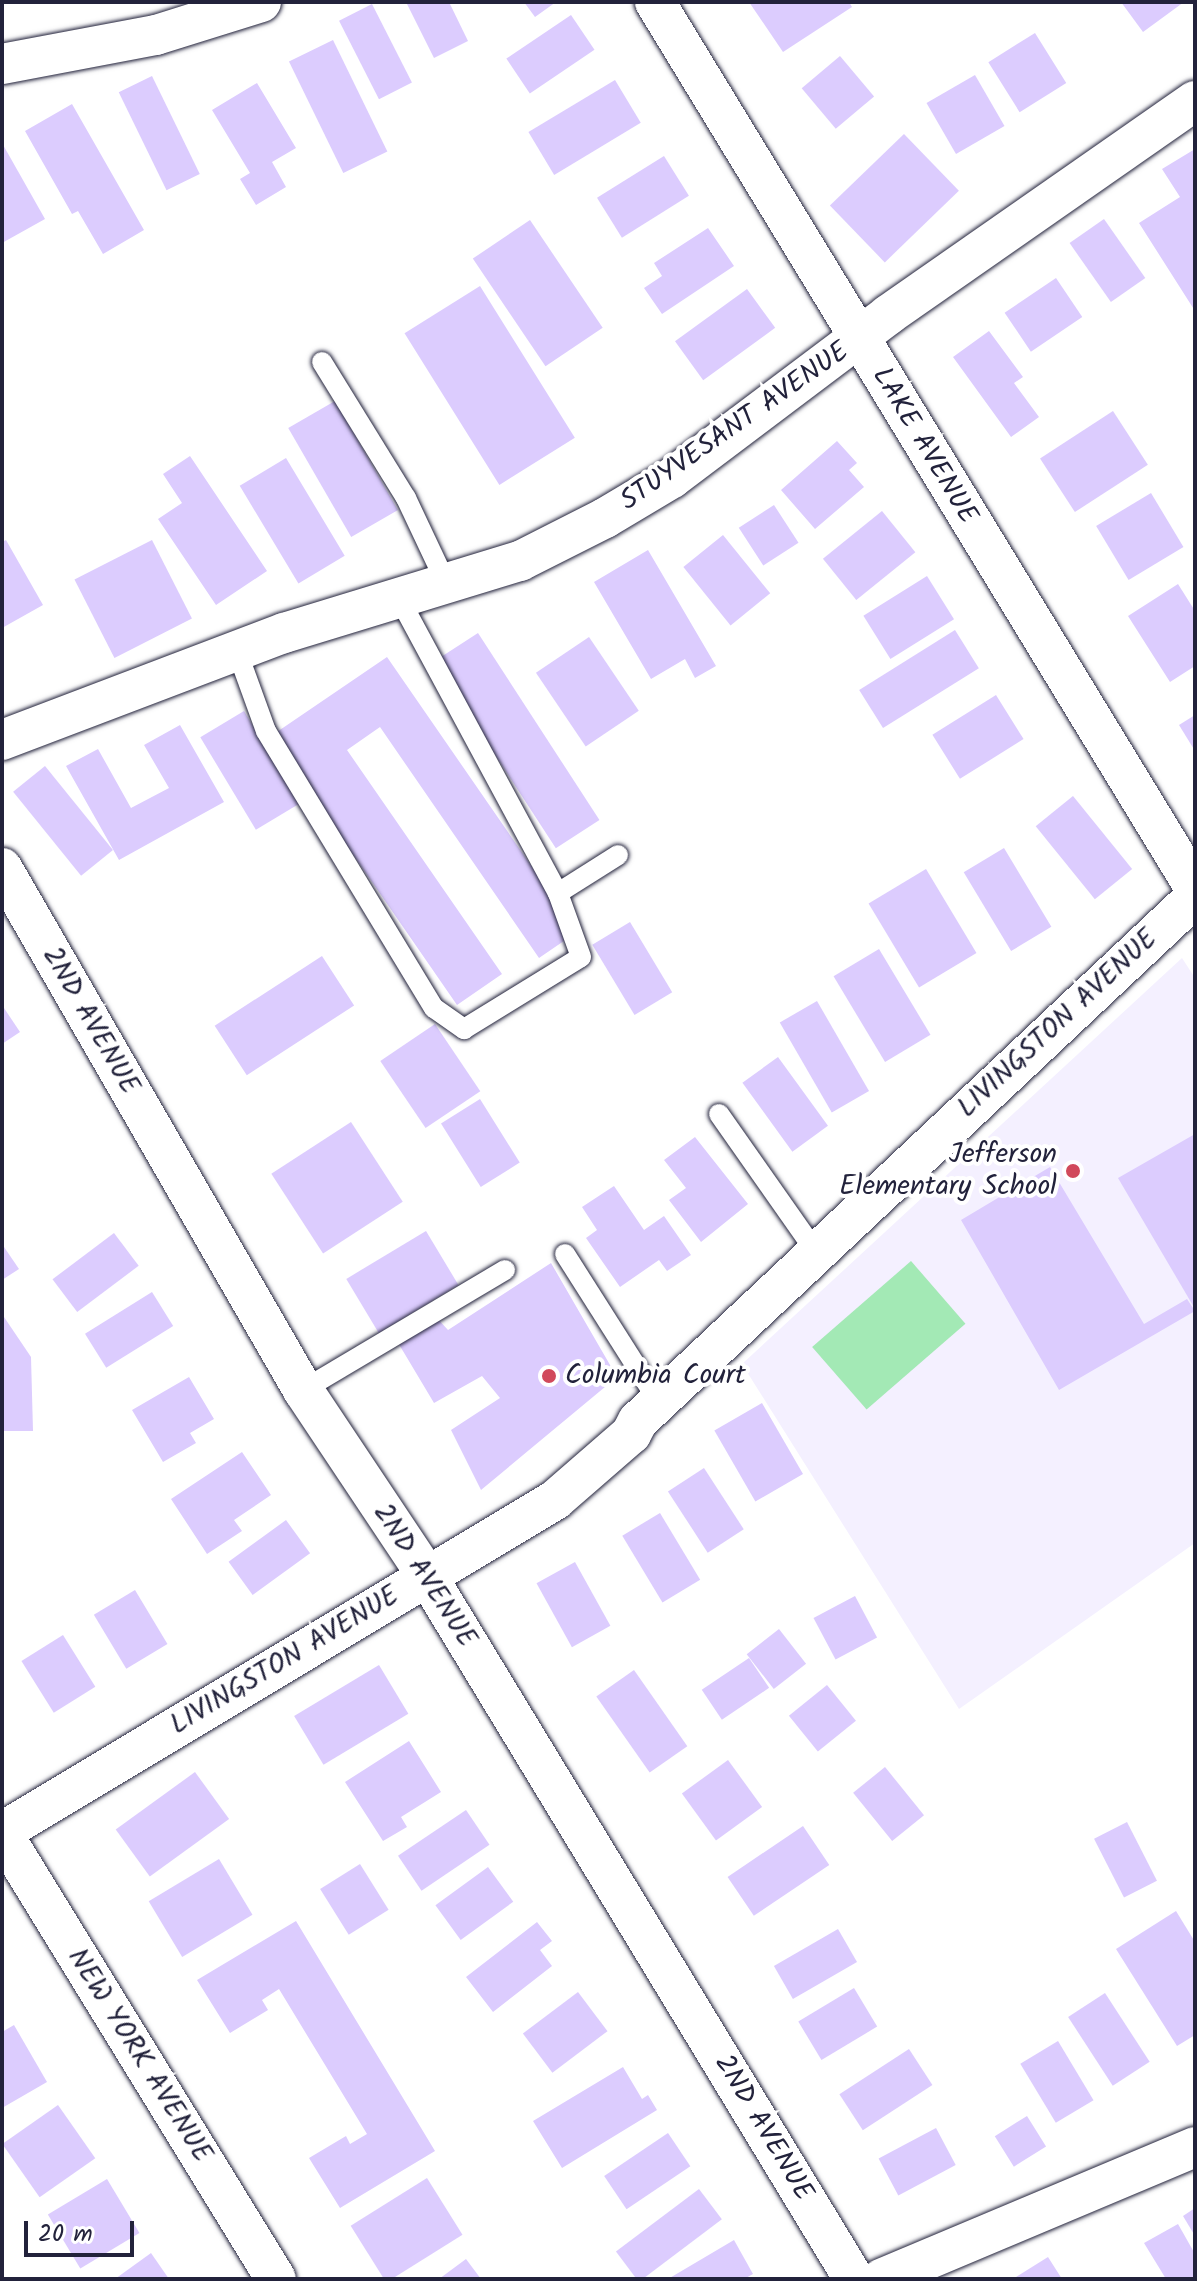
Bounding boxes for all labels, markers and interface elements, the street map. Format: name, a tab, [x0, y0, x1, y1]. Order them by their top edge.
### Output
street label: STUYVESANT AVENUE	[614, 335, 856, 519]
street label: LAKE AVENUE	[864, 362, 984, 530]
street label: LIVINGSTON AVENUE	[951, 923, 1165, 1125]
street label: 2ND AVENUE	[34, 941, 146, 1101]
place label: Jefferson Elementary School	[839, 1138, 1057, 1204]
marker: Jefferson Elementary School	[1064, 1162, 1082, 1180]
place label: Columbia Court	[565, 1359, 746, 1393]
marker: Columbia Court	[540, 1367, 558, 1385]
street label: 2ND AVENUE	[365, 1498, 483, 1654]
street label: LIVINGSTON AVENUE	[164, 1579, 406, 1743]
street label: NEW YORK AVENUE	[60, 1943, 218, 2169]
street label: 2ND AVENUE	[706, 2049, 820, 2207]
scale bar	[28, 2205, 138, 2255]
text: 20 m	[38, 2215, 93, 2254]

